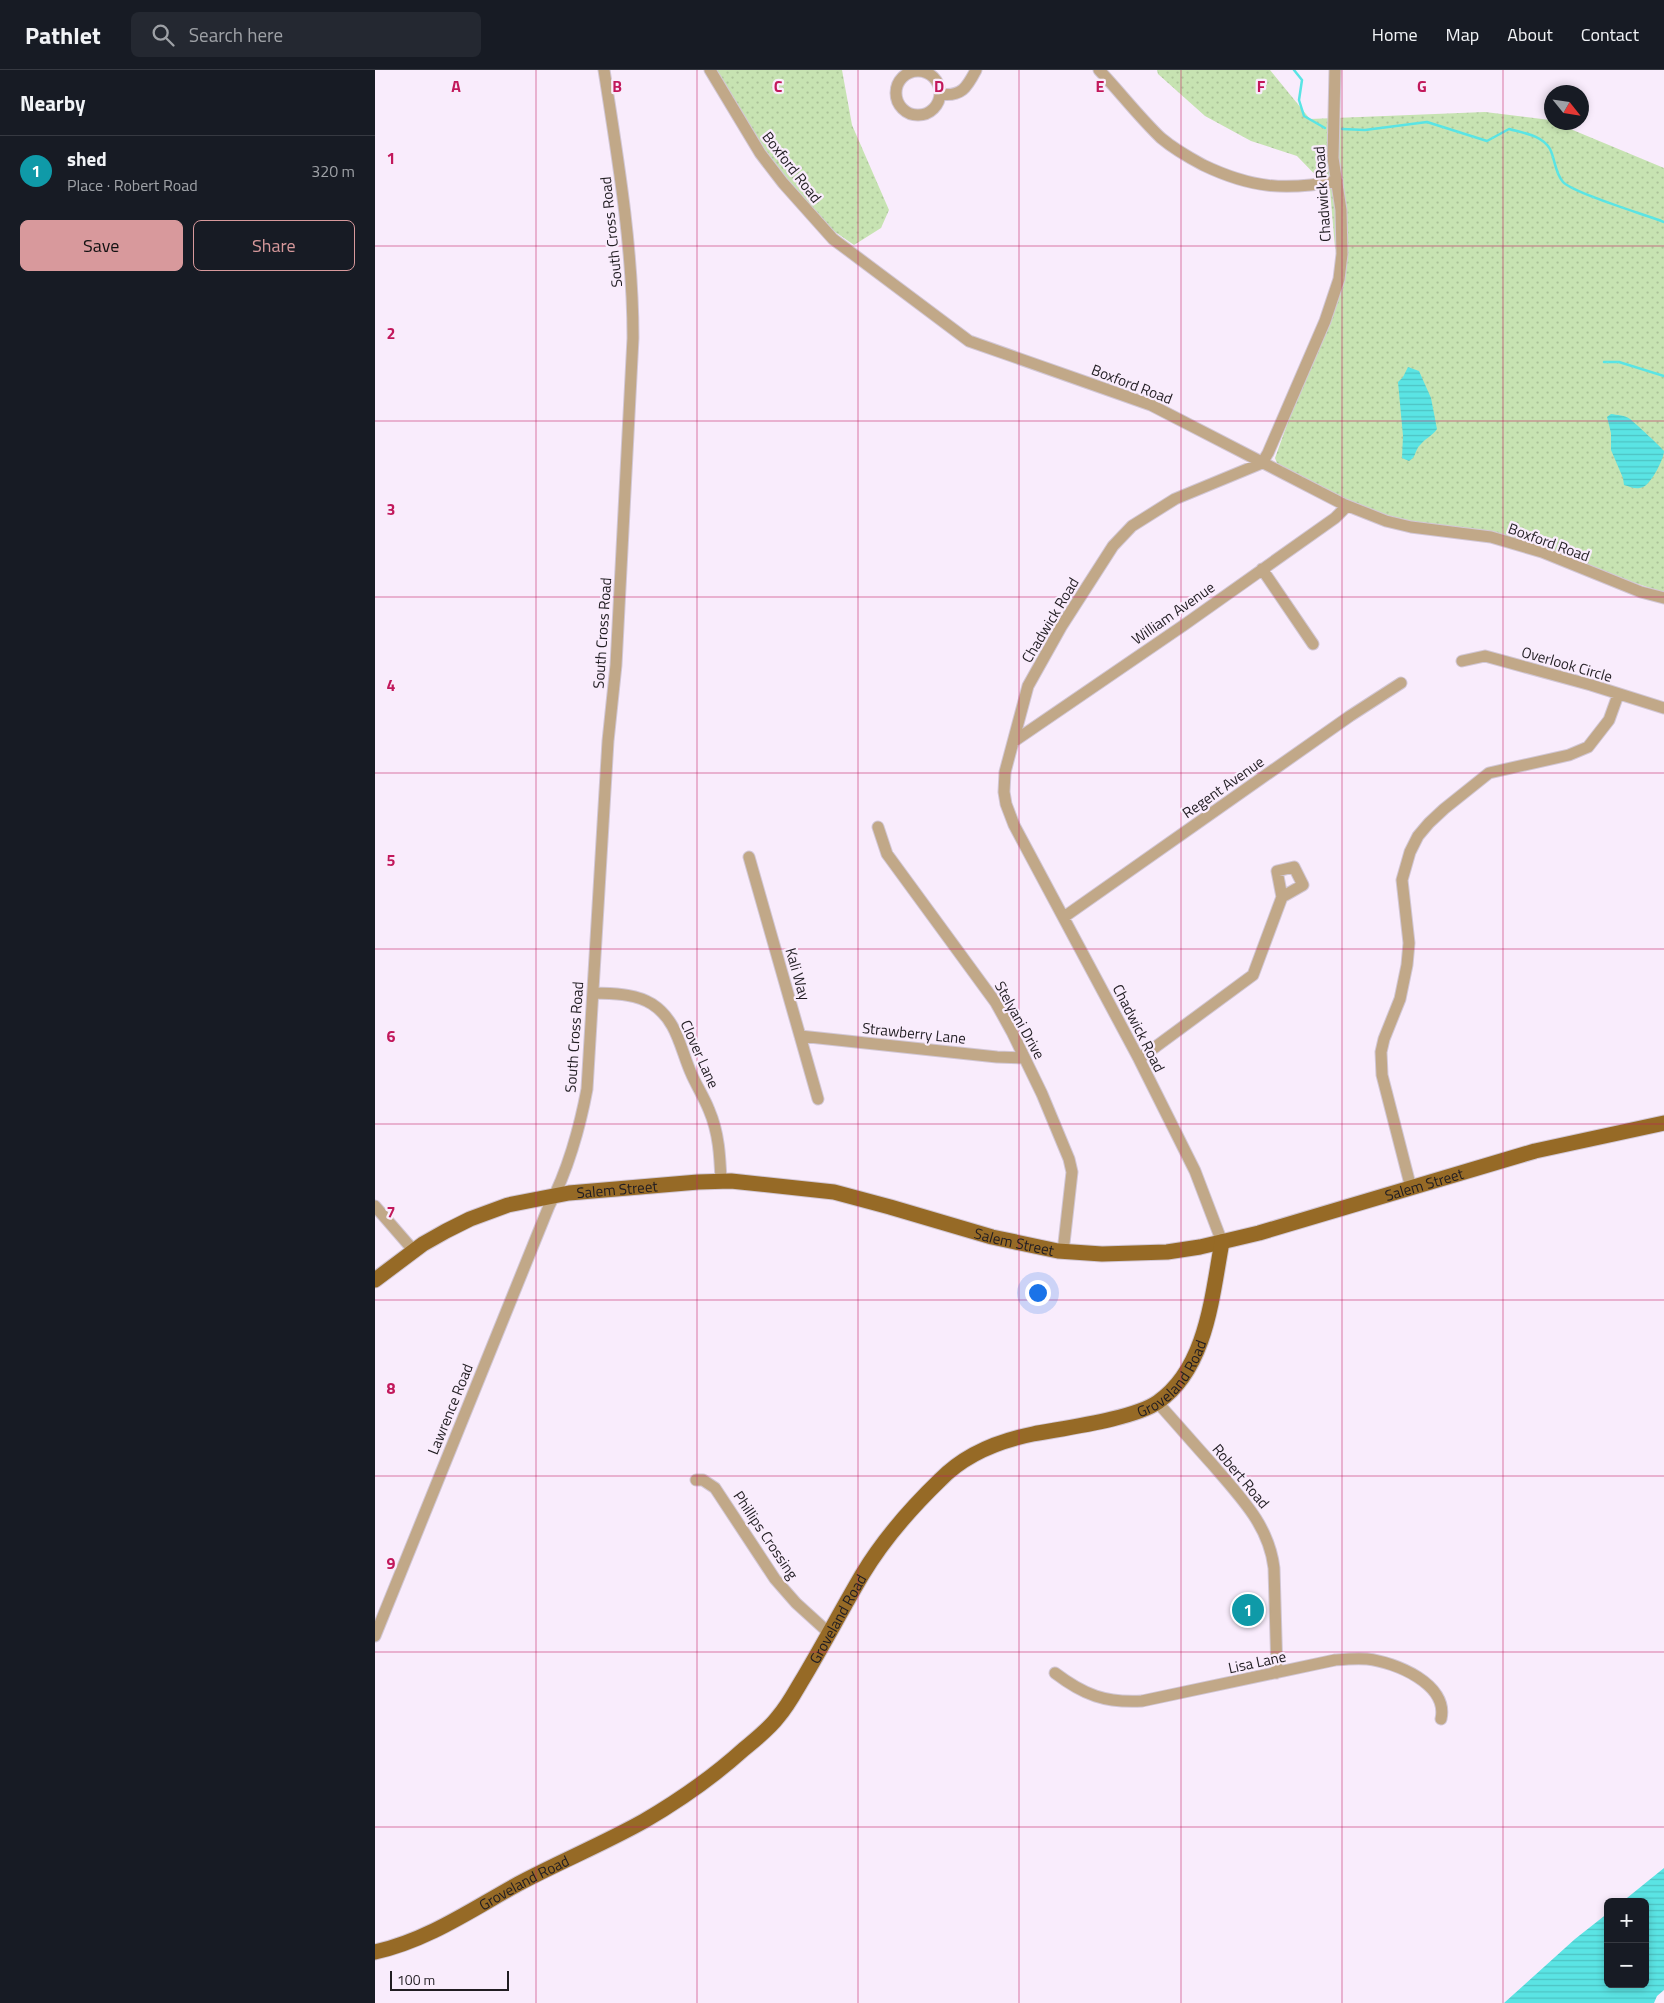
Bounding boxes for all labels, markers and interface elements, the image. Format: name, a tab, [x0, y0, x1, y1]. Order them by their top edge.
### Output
search box	[131, 12, 481, 57]
text: Pathlet	[25, 17, 101, 53]
text: Search here	[189, 20, 283, 49]
icon: search	[149, 21, 177, 49]
text: Home	[1372, 21, 1418, 48]
text: Map	[1446, 21, 1479, 48]
text: About	[1507, 21, 1553, 48]
text: Contact	[1581, 21, 1639, 48]
text: A	[451, 74, 461, 98]
text: B	[612, 74, 622, 98]
text: C	[774, 74, 783, 98]
text: D	[934, 74, 944, 98]
text: E	[1096, 74, 1105, 98]
text: F	[1257, 74, 1266, 98]
text: G	[1417, 74, 1427, 98]
north arrow	[1544, 85, 1589, 130]
text: Nearby	[20, 87, 85, 119]
street label: Boxford Road	[757, 126, 827, 208]
text: shed	[67, 144, 107, 173]
street label: Chadwick Road	[1307, 145, 1337, 243]
text: 1	[387, 146, 395, 170]
text: 1	[32, 159, 40, 183]
text: 320 m	[311, 159, 355, 183]
text: Place · Robert Road	[67, 173, 198, 197]
street label: South Cross Road	[594, 175, 628, 289]
button: Save	[20, 220, 183, 271]
button: Share	[193, 220, 355, 271]
text: 2	[387, 321, 395, 345]
street label: Boxford Road	[1088, 358, 1176, 410]
text: 3	[387, 497, 395, 521]
street label: Boxford Road	[1505, 517, 1593, 567]
street label: Chadwick Road	[1015, 573, 1085, 667]
street label: William Avenue	[1127, 576, 1219, 650]
street label: South Cross Road	[587, 577, 617, 689]
street label: Overlook Circle	[1519, 640, 1615, 688]
text: 4	[387, 673, 396, 697]
street label: Regent Avenue	[1177, 750, 1269, 824]
text: 5	[387, 848, 396, 872]
street label: Kali Way	[780, 945, 816, 1003]
street label: Stelyani Drive	[989, 977, 1051, 1063]
street label: Chadwick Road	[1107, 980, 1171, 1076]
street label: South Cross Road	[559, 981, 589, 1093]
street label: Clover Lane	[675, 1016, 725, 1092]
street label: Strawberry Lane	[861, 1016, 967, 1050]
text: 6	[387, 1024, 396, 1048]
street label: Salem Street	[1382, 1161, 1467, 1207]
street label: Salem Street	[575, 1174, 659, 1204]
text: 7	[387, 1200, 395, 1224]
street label: Salem Street	[972, 1221, 1057, 1262]
your location	[1025, 1280, 1051, 1306]
street label: Groveland Road	[1133, 1337, 1212, 1423]
street label: Lawrence Road	[421, 1360, 479, 1458]
text: 8	[387, 1376, 396, 1400]
street label: Robert Road	[1207, 1438, 1275, 1514]
street label: Phillips Crossing	[728, 1486, 804, 1584]
text: 9	[387, 1551, 396, 1575]
street label: Groveland Road	[803, 1570, 872, 1668]
pin: 1	[1232, 1591, 1264, 1629]
street label: Lisa Lane	[1226, 1645, 1288, 1679]
street label: Groveland Road	[474, 1849, 573, 1916]
map controls	[1604, 1898, 1649, 1988]
button: +	[1604, 1898, 1649, 1943]
button: −	[1604, 1943, 1649, 1988]
scale bar	[390, 1968, 509, 1991]
text: 100 m	[397, 1969, 435, 1990]

